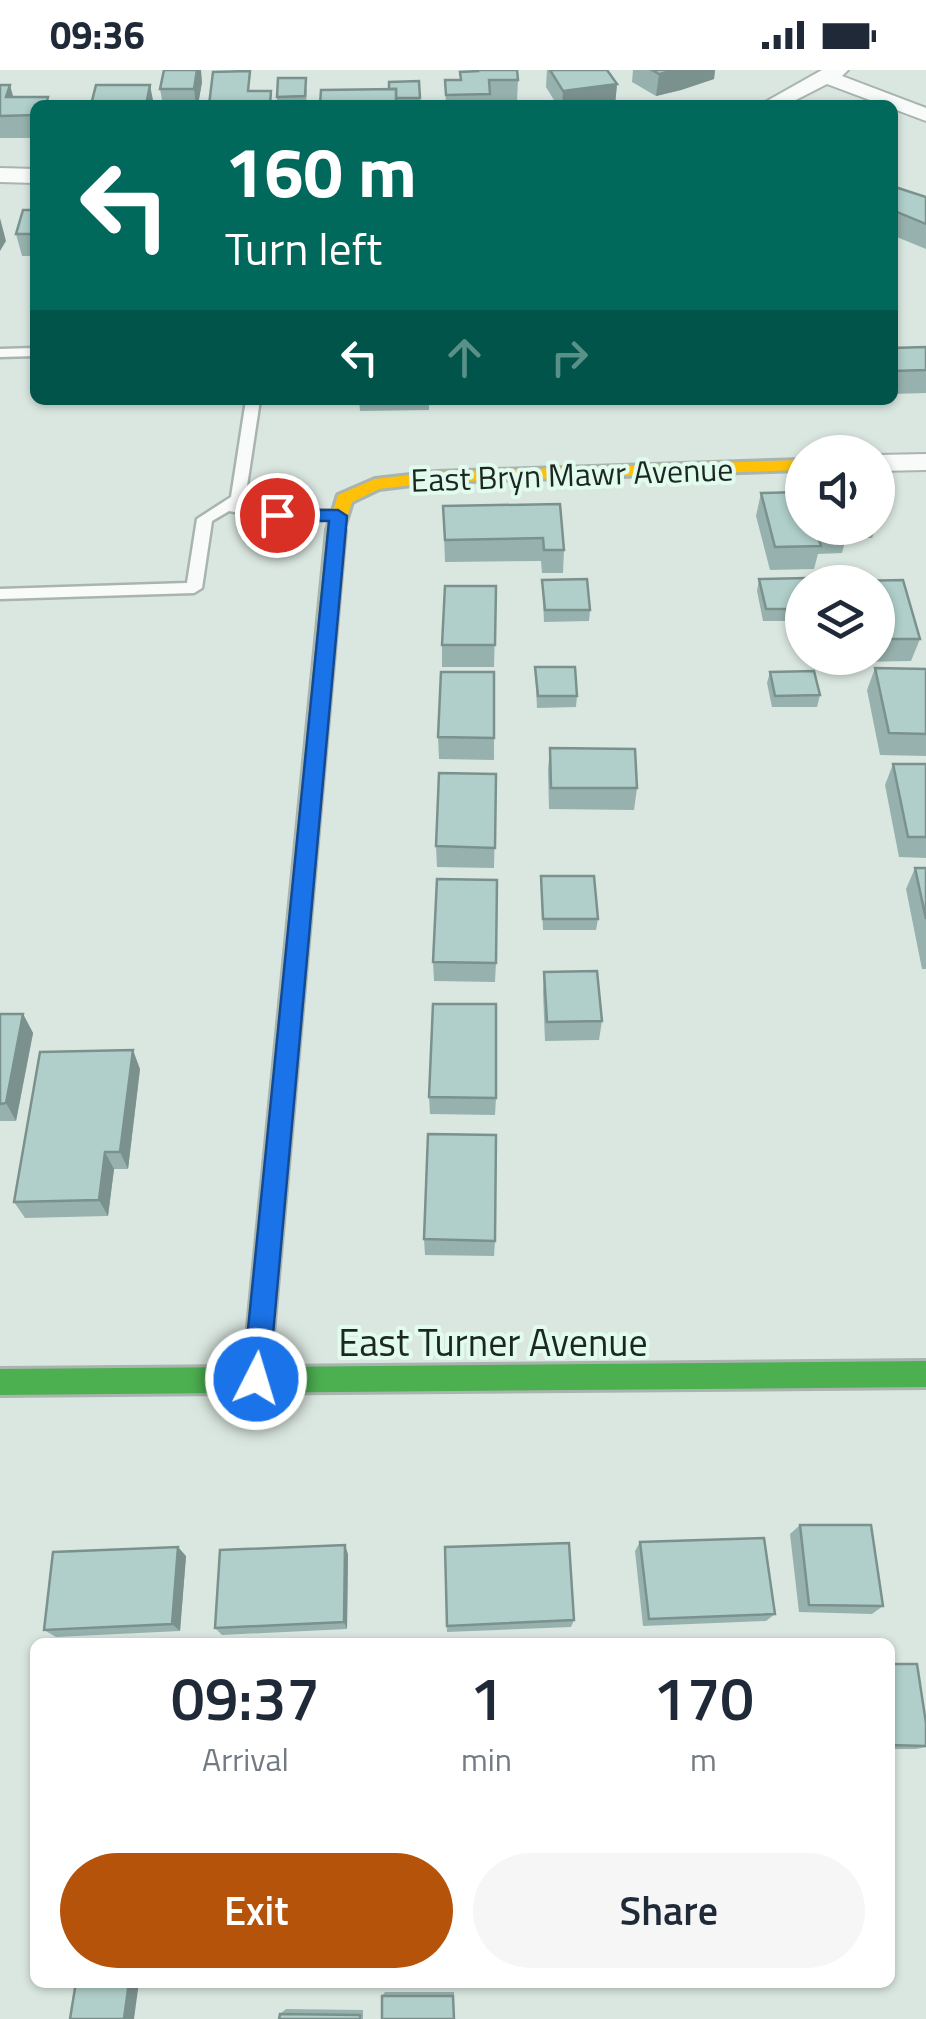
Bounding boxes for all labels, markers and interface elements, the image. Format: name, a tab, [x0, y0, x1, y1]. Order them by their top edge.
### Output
text: 09:36	[50, 6, 145, 64]
text: 160 m	[225, 118, 417, 224]
icon: left	[60, 140, 190, 270]
text: Turn left	[225, 214, 382, 282]
icon: left	[332, 330, 387, 385]
icon: ahead	[437, 330, 492, 385]
icon: right	[542, 330, 597, 385]
map controls	[785, 435, 895, 675]
button: sound	[785, 435, 895, 545]
street label: East Bryn Mawr Avenue	[410, 444, 734, 504]
pin	[235, 473, 320, 558]
icon: arrive	[250, 488, 305, 543]
button: layers	[785, 565, 895, 675]
street label: East Turner Avenue	[338, 1313, 648, 1371]
position arrow	[204, 1327, 308, 1431]
text: 09:37	[171, 1652, 320, 1743]
text: 1	[470, 1652, 503, 1743]
text: 170	[653, 1652, 754, 1743]
text: Arrival	[202, 1735, 289, 1783]
text: min	[461, 1735, 512, 1783]
text: m	[690, 1735, 717, 1783]
button: Exit	[60, 1853, 453, 1968]
button: Share	[473, 1853, 865, 1968]

